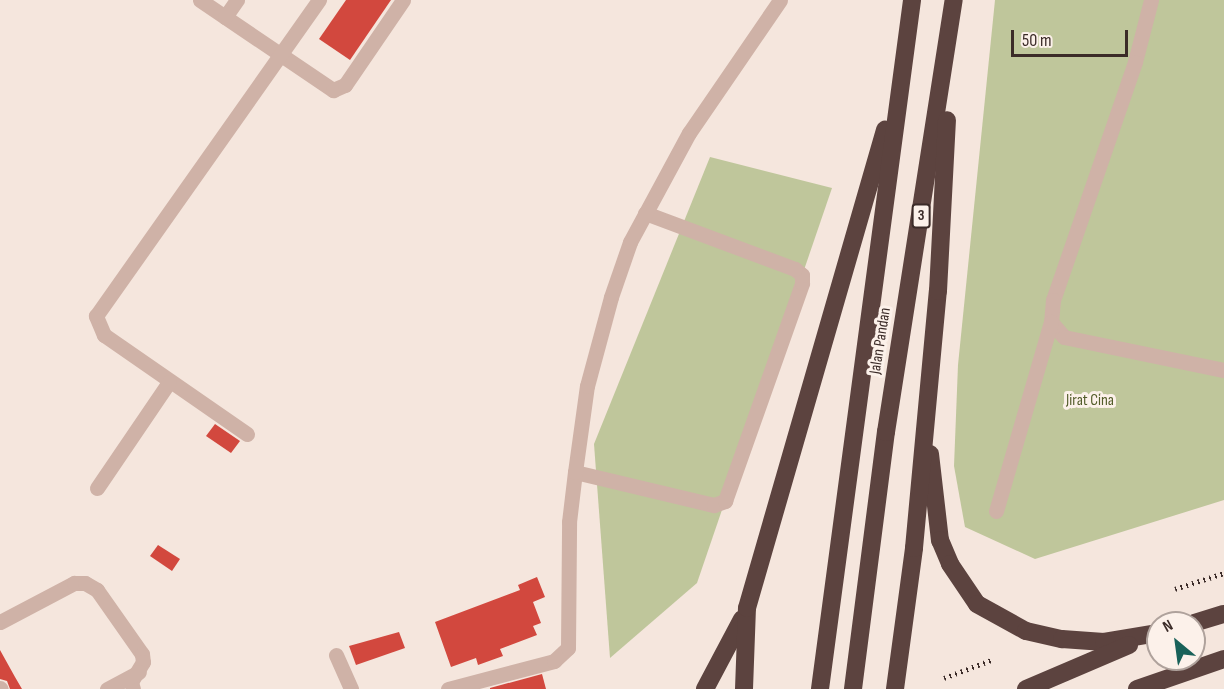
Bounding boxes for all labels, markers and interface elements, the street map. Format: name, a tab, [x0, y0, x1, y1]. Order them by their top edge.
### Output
scale bar	[1014, 18, 1131, 56]
text: 50 m	[1022, 30, 1052, 51]
road number: 3	[910, 204, 932, 228]
street label: Jalan Pandan	[866, 306, 896, 376]
park label: Jirat Cina	[1066, 391, 1114, 411]
north arrow	[1146, 611, 1206, 671]
text: N	[1160, 616, 1176, 637]

